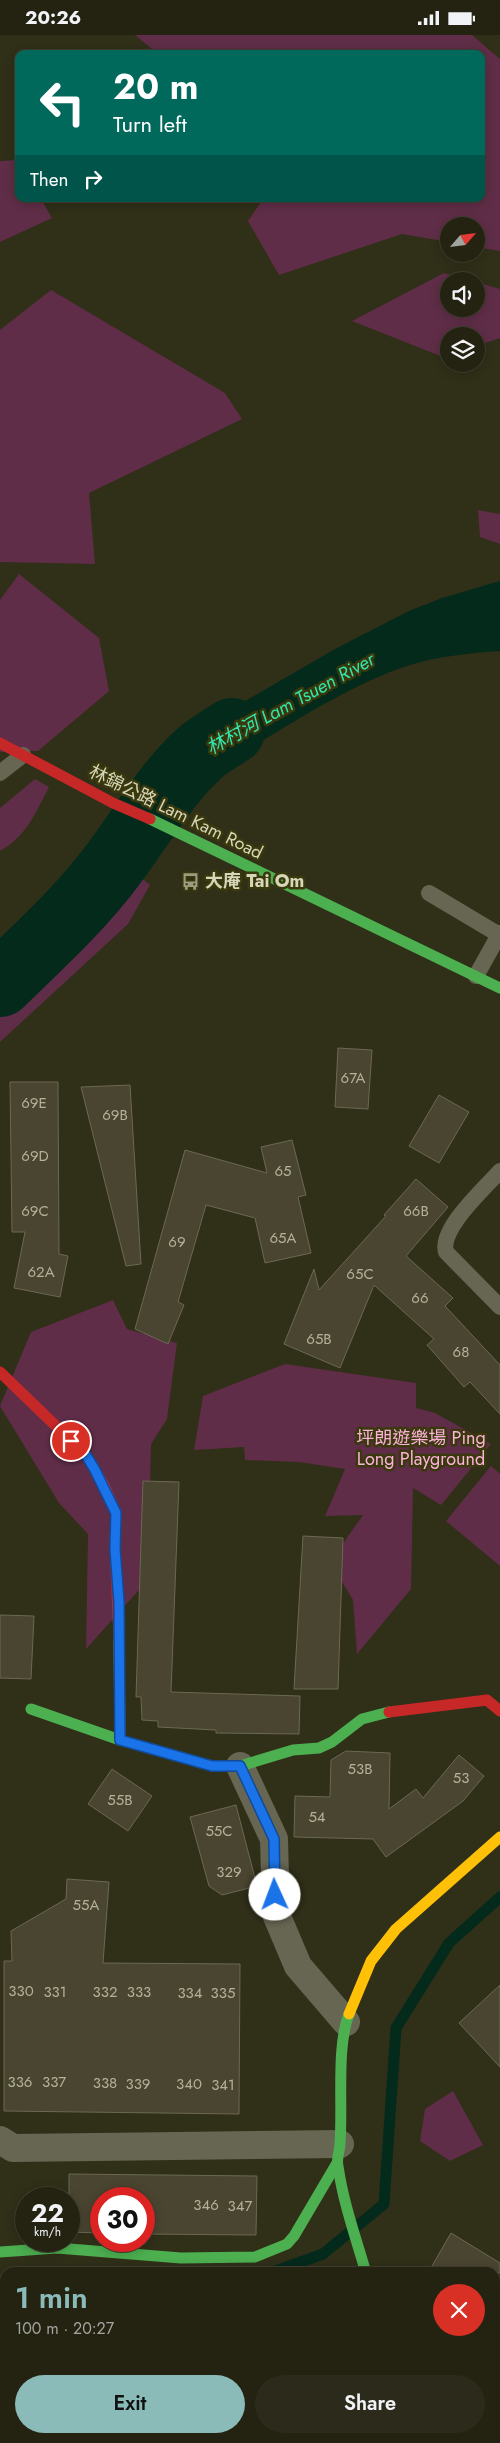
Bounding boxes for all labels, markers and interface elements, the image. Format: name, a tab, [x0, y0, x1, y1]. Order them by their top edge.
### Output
text: 20:26	[25, 4, 81, 31]
text: 20 m	[113, 62, 198, 112]
icon: left	[30, 70, 95, 135]
text: Turn left	[113, 108, 187, 140]
icon: right	[79, 165, 107, 193]
text: Then	[30, 166, 69, 193]
north arrow	[440, 217, 485, 263]
map controls	[440, 217, 485, 372]
button: sound	[440, 272, 485, 317]
button: layers	[440, 327, 485, 372]
water label: 林村河 Lam Tsuen River	[201, 645, 381, 761]
street label: 林錦公路 Lam Kam Road	[85, 759, 267, 865]
place label: 大庵 Tai Om	[205, 868, 304, 894]
bus stop icon: 大庵 Tai Om	[181, 871, 201, 891]
house number: 67A	[341, 1067, 366, 1089]
house number: 69E	[21, 1092, 47, 1114]
house number: 69B	[102, 1104, 128, 1126]
house number: 69D	[21, 1145, 49, 1167]
house number: 65	[274, 1160, 292, 1182]
house number: 69C	[21, 1200, 49, 1222]
house number: 66B	[403, 1200, 429, 1222]
house number: 65A	[269, 1227, 297, 1249]
house number: 69	[168, 1231, 186, 1253]
house number: 62A	[27, 1261, 55, 1283]
house number: 65C	[346, 1263, 374, 1285]
house number: 66	[411, 1287, 429, 1309]
house number: 65B	[306, 1328, 332, 1350]
house number: 68	[453, 1341, 469, 1363]
pin	[50, 1420, 92, 1462]
park label: 坪朗遊樂場 Ping Long Playground	[356, 1425, 486, 1472]
icon: arrive	[57, 1427, 85, 1455]
house number: 53B	[347, 1758, 373, 1780]
house number: 53	[453, 1767, 469, 1789]
house number: 55B	[107, 1789, 133, 1811]
house number: 54	[308, 1806, 326, 1828]
house number: 55C	[205, 1820, 233, 1842]
house number: 329	[216, 1861, 242, 1883]
position arrow	[248, 1868, 300, 1920]
house number: 55A	[73, 1894, 100, 1916]
house number: 330	[8, 1980, 34, 2002]
house number: 331	[43, 1981, 67, 2003]
house number: 332	[93, 1981, 117, 2003]
house number: 333	[127, 1981, 151, 2003]
house number: 334	[177, 1982, 203, 2004]
house number: 335	[211, 1982, 235, 2004]
house number: 336	[7, 2071, 33, 2093]
house number: 337	[42, 2071, 66, 2093]
house number: 338	[93, 2072, 117, 2094]
house number: 339	[125, 2073, 151, 2095]
house number: 340	[176, 2073, 202, 2095]
house number: 341	[211, 2074, 235, 2096]
speed limit sign: 30	[90, 2187, 155, 2252]
house number: 346	[193, 2194, 219, 2216]
text: 22	[31, 2195, 64, 2231]
house number: 347	[228, 2195, 253, 2217]
text: km/h	[34, 2223, 61, 2241]
text: 1 min	[15, 2276, 88, 2319]
button: close	[433, 2284, 485, 2336]
text: 100 m · 20:27	[15, 2317, 114, 2340]
button: Exit	[15, 2375, 245, 2433]
button: Share	[255, 2375, 485, 2433]

